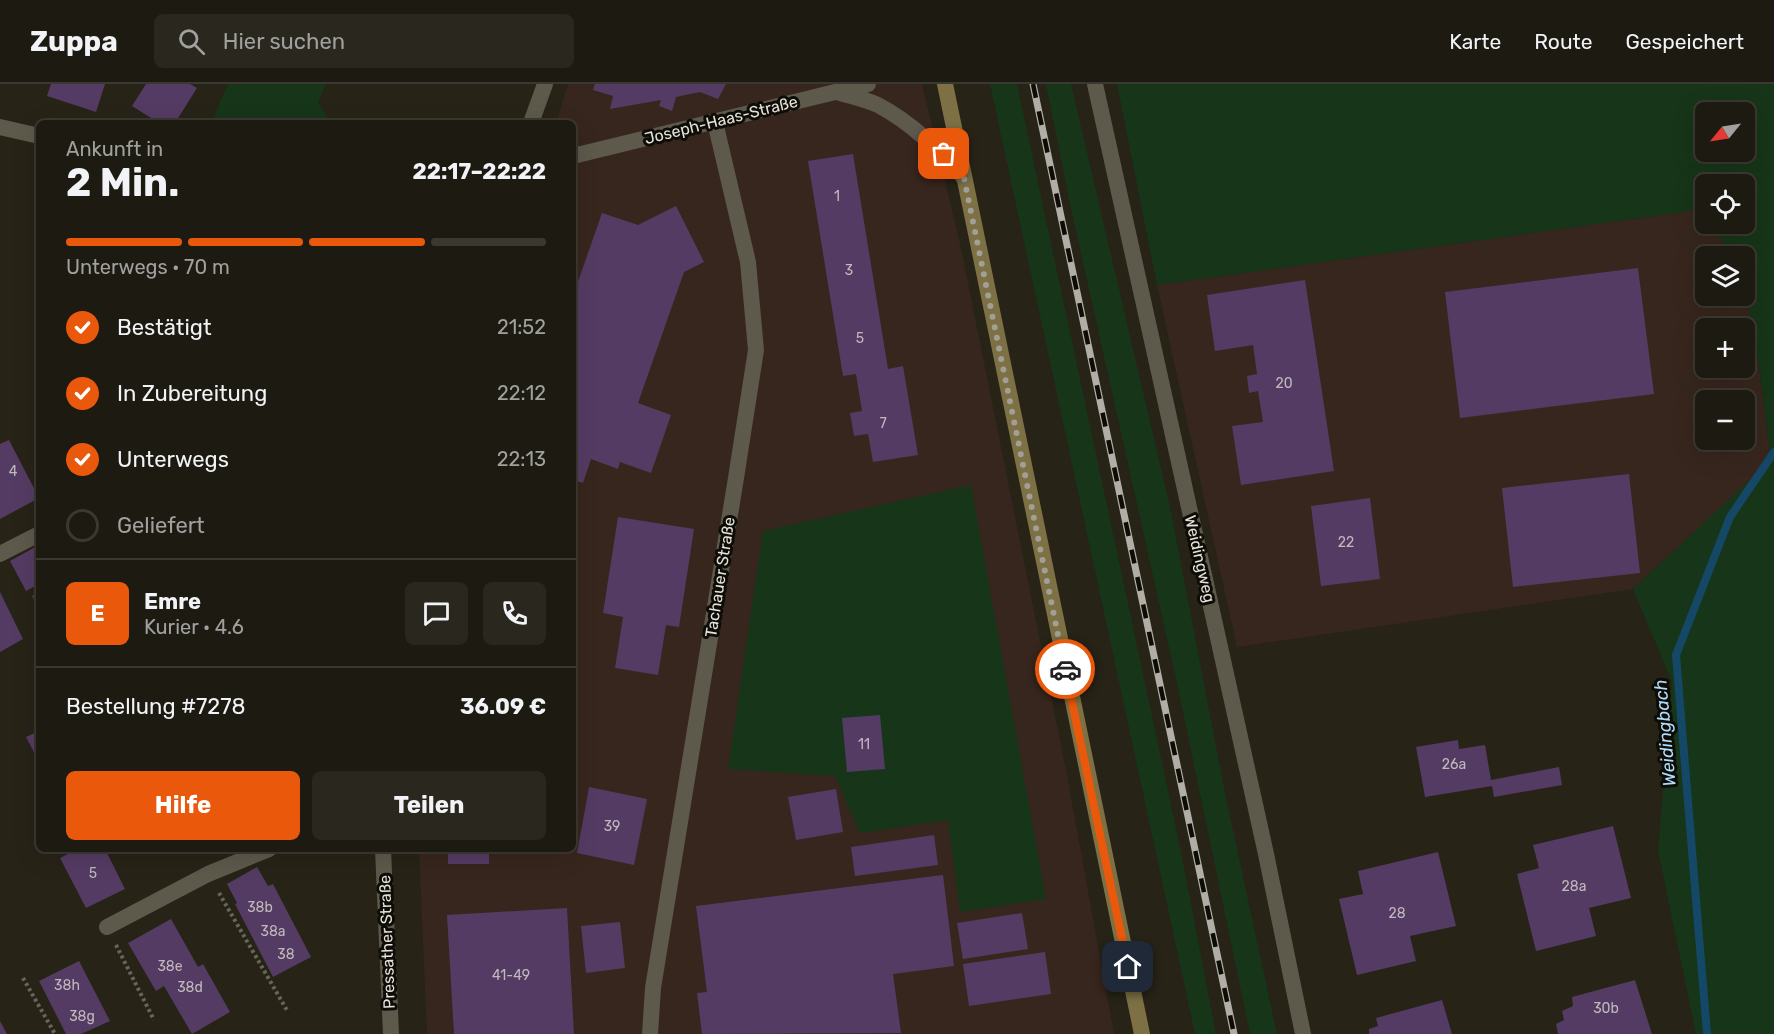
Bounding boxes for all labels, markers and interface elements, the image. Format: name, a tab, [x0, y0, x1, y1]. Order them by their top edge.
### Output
search box	[154, 14, 574, 68]
text: Zuppa	[30, 25, 118, 58]
icon: search	[175, 25, 208, 58]
text: Hier suchen	[223, 28, 345, 55]
text: Karte	[1449, 29, 1501, 54]
text: Route	[1534, 29, 1593, 54]
text: Gespeichert	[1626, 29, 1744, 54]
street label: Joseph-Haas-Straße	[642, 92, 800, 148]
north arrow	[1695, 102, 1755, 162]
map controls	[1695, 102, 1755, 450]
pin	[918, 128, 969, 179]
text: Ankunft in	[66, 137, 163, 161]
icon: bag	[927, 137, 960, 170]
text: 22:17–22:22	[413, 158, 546, 185]
text: 2 Min.	[66, 160, 179, 206]
button: locate	[1695, 174, 1755, 234]
house number: 1	[834, 188, 840, 205]
button: layers	[1695, 246, 1755, 306]
text: Unterwegs · 70 m	[66, 255, 230, 279]
house number: 3	[845, 262, 853, 279]
icon: check	[66, 311, 99, 344]
text: Bestätigt	[117, 314, 212, 341]
text: 21:52	[497, 315, 546, 339]
button: +	[1695, 318, 1755, 378]
house number: 5	[856, 330, 864, 347]
house number: 20	[1275, 375, 1293, 392]
icon: check	[66, 377, 99, 410]
text: In Zubereitung	[117, 380, 267, 407]
text: 22:12	[497, 381, 546, 405]
button: −	[1695, 390, 1755, 450]
house number: 7	[879, 415, 887, 432]
icon: check	[66, 443, 99, 476]
text: Unterwegs	[117, 446, 229, 473]
text: 22:13	[497, 447, 546, 471]
house number: 4	[9, 463, 18, 480]
text: Geliefert	[117, 512, 205, 539]
street label: Weidingweg	[1181, 513, 1219, 605]
street label: Tachauer Straße	[701, 515, 739, 639]
house number: 22	[1338, 534, 1354, 551]
button: chat	[405, 582, 468, 645]
button: phone	[483, 582, 546, 645]
text: Emre	[144, 588, 201, 615]
text: E	[90, 600, 105, 627]
text: Kurier · 4.6	[144, 615, 244, 639]
courier	[1035, 639, 1095, 699]
icon: car	[1049, 653, 1082, 686]
water label: Weidingbach	[1649, 679, 1681, 787]
text: Bestellung #7278	[66, 693, 245, 720]
text: 36.09 €	[460, 693, 546, 720]
house number: 11	[858, 736, 870, 753]
house number: 26a	[1442, 756, 1466, 773]
button: Hilfe	[66, 771, 300, 840]
button: Teilen	[312, 771, 546, 840]
house number: 39	[604, 818, 620, 835]
house number: 5	[89, 865, 97, 882]
street label: Pressather Straße	[375, 875, 399, 1009]
house number: 28a	[1562, 878, 1586, 895]
house number: 38b	[247, 899, 273, 916]
house number: 28	[1388, 905, 1406, 922]
house number: 38a	[260, 923, 286, 940]
pin	[1102, 941, 1153, 992]
house number: 38	[277, 946, 295, 963]
icon: home	[1111, 950, 1144, 983]
house number: 38e	[157, 958, 183, 975]
house number: 41-49	[492, 967, 530, 984]
house number: 38h	[54, 977, 80, 994]
house number: 38d	[177, 979, 203, 996]
house number: 30b	[1593, 1000, 1619, 1017]
house number: 38g	[69, 1008, 95, 1025]

